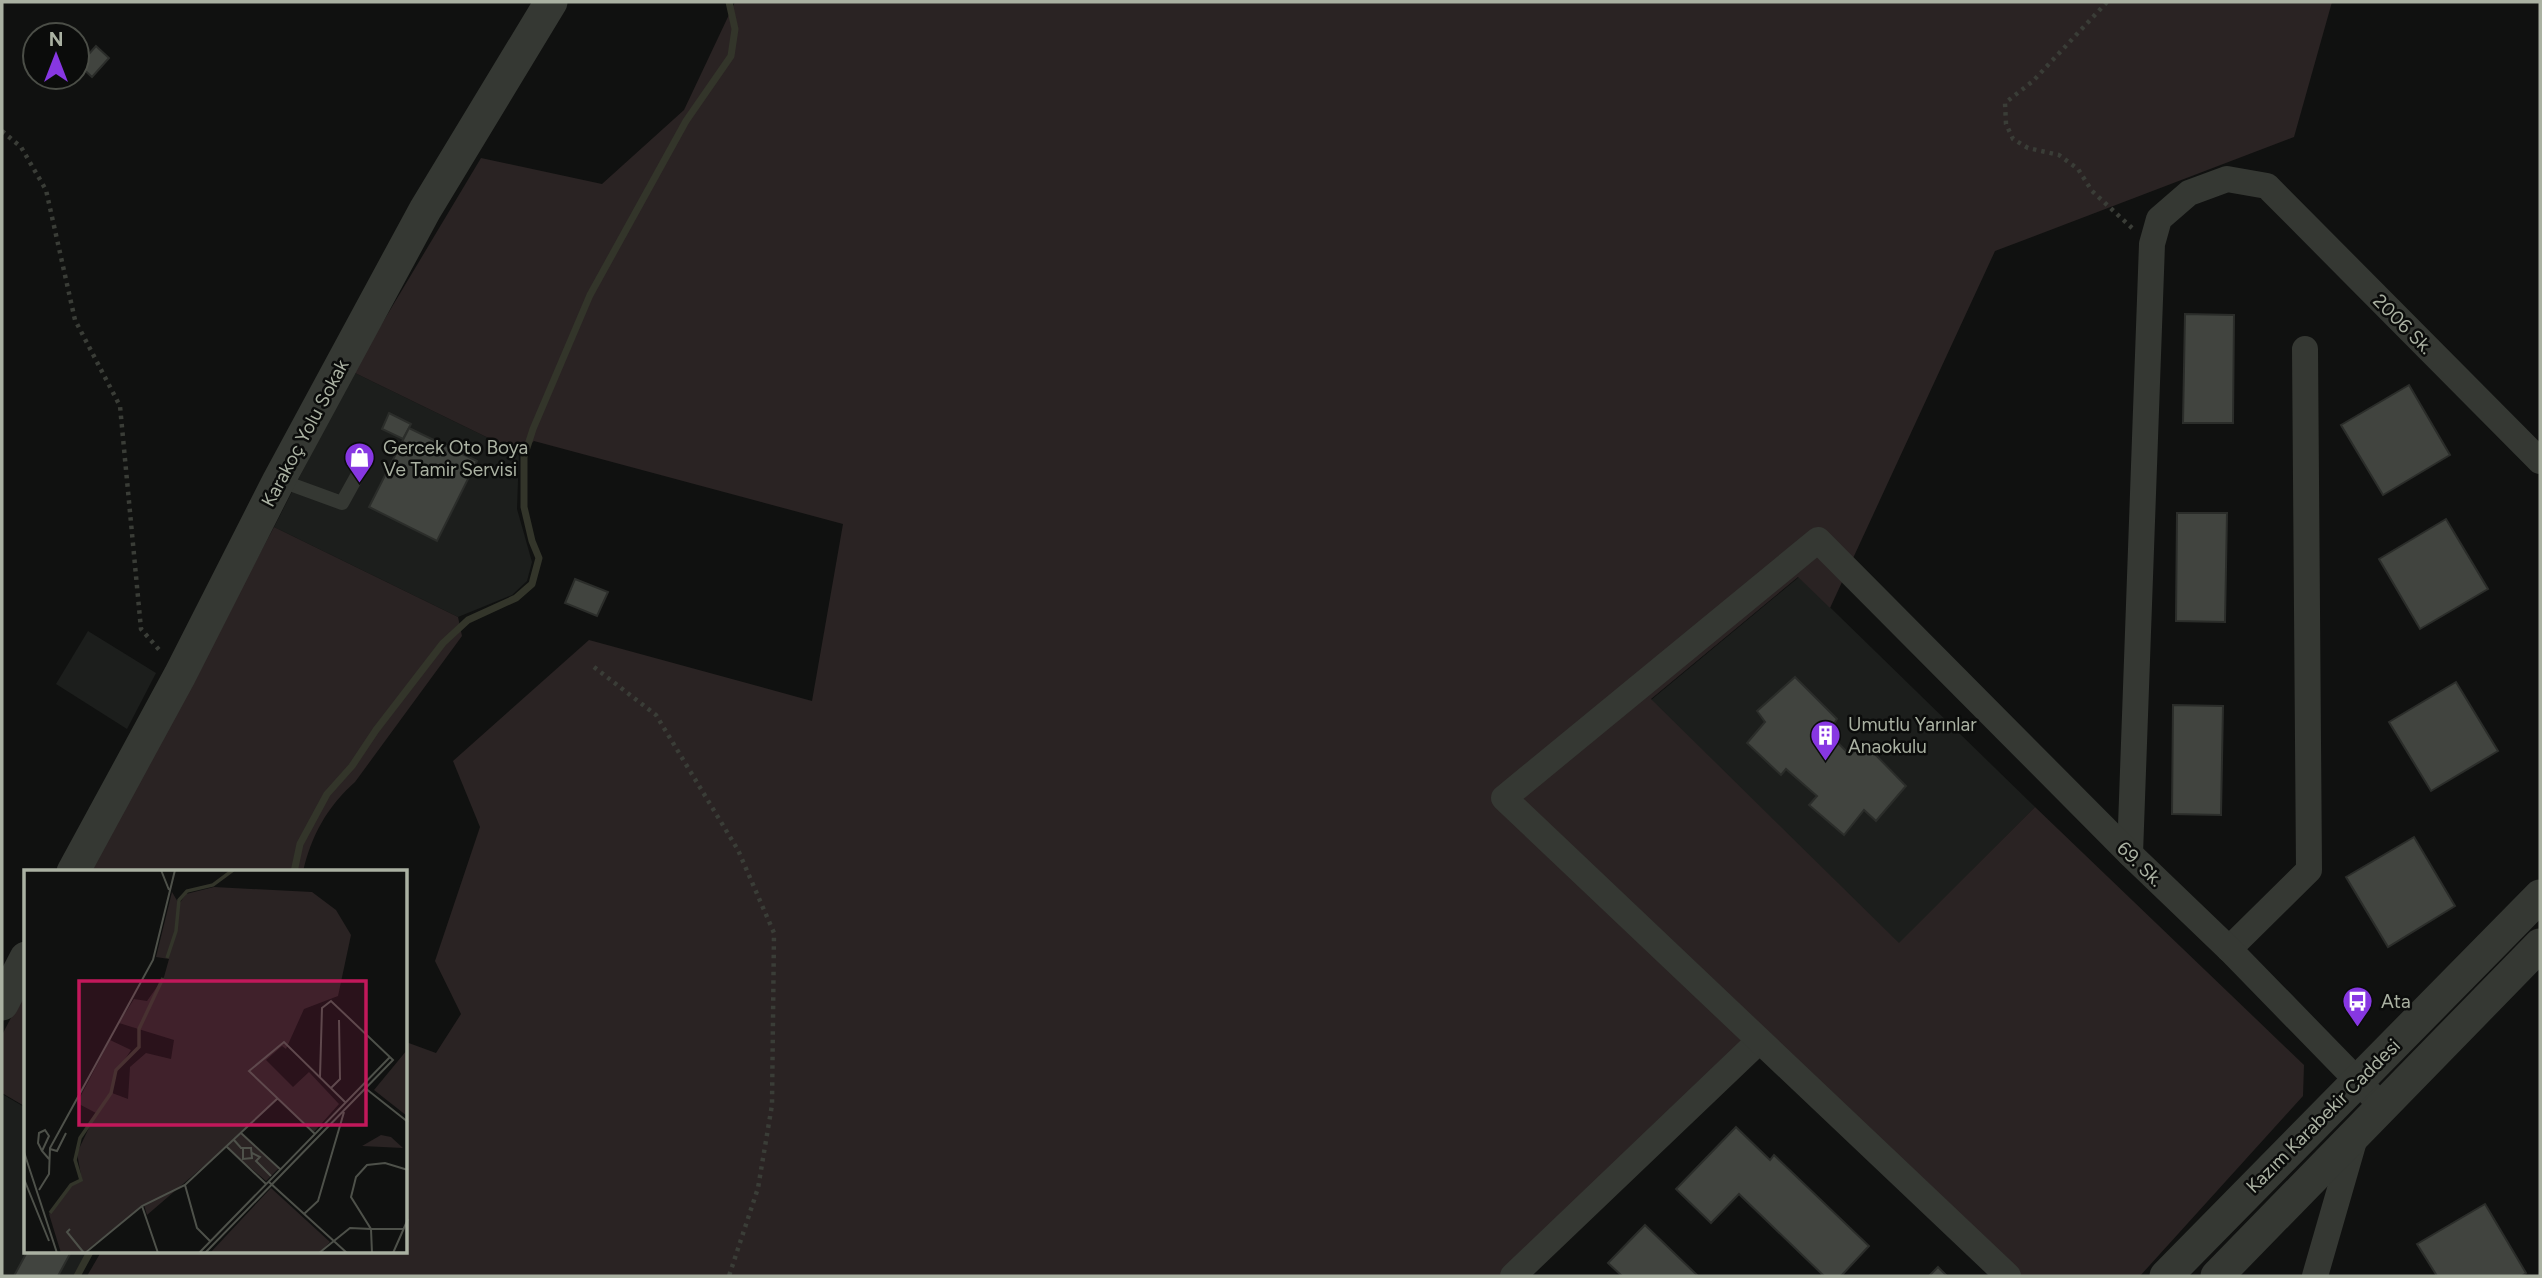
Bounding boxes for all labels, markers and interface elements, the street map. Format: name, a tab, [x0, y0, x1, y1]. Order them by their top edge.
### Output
north arrow	[21, 21, 91, 91]
text: N	[49, 28, 63, 51]
street label: 2006 Sk.	[2368, 289, 2438, 359]
street label: Karakoç Yolu Sokak	[256, 355, 354, 511]
place label: Gercek Oto Boya Ve Tamir Servisi	[383, 436, 528, 481]
shop icon: Gercek Oto Boya Ve Tamir Servisi	[343, 441, 377, 485]
place label: Umutlu Yarınlar Anaokulu	[1848, 713, 1977, 758]
building icon: Umutlu Yarınlar Anaokulu	[1808, 718, 1842, 762]
street label: 69. Sk.	[2112, 837, 2168, 891]
inset map	[24, 870, 408, 1254]
bus stop icon: Ata	[2341, 984, 2375, 1028]
place label: Ata	[2381, 990, 2411, 1013]
street label: Kazım Karabekir Caddesi	[2241, 1034, 2405, 1198]

